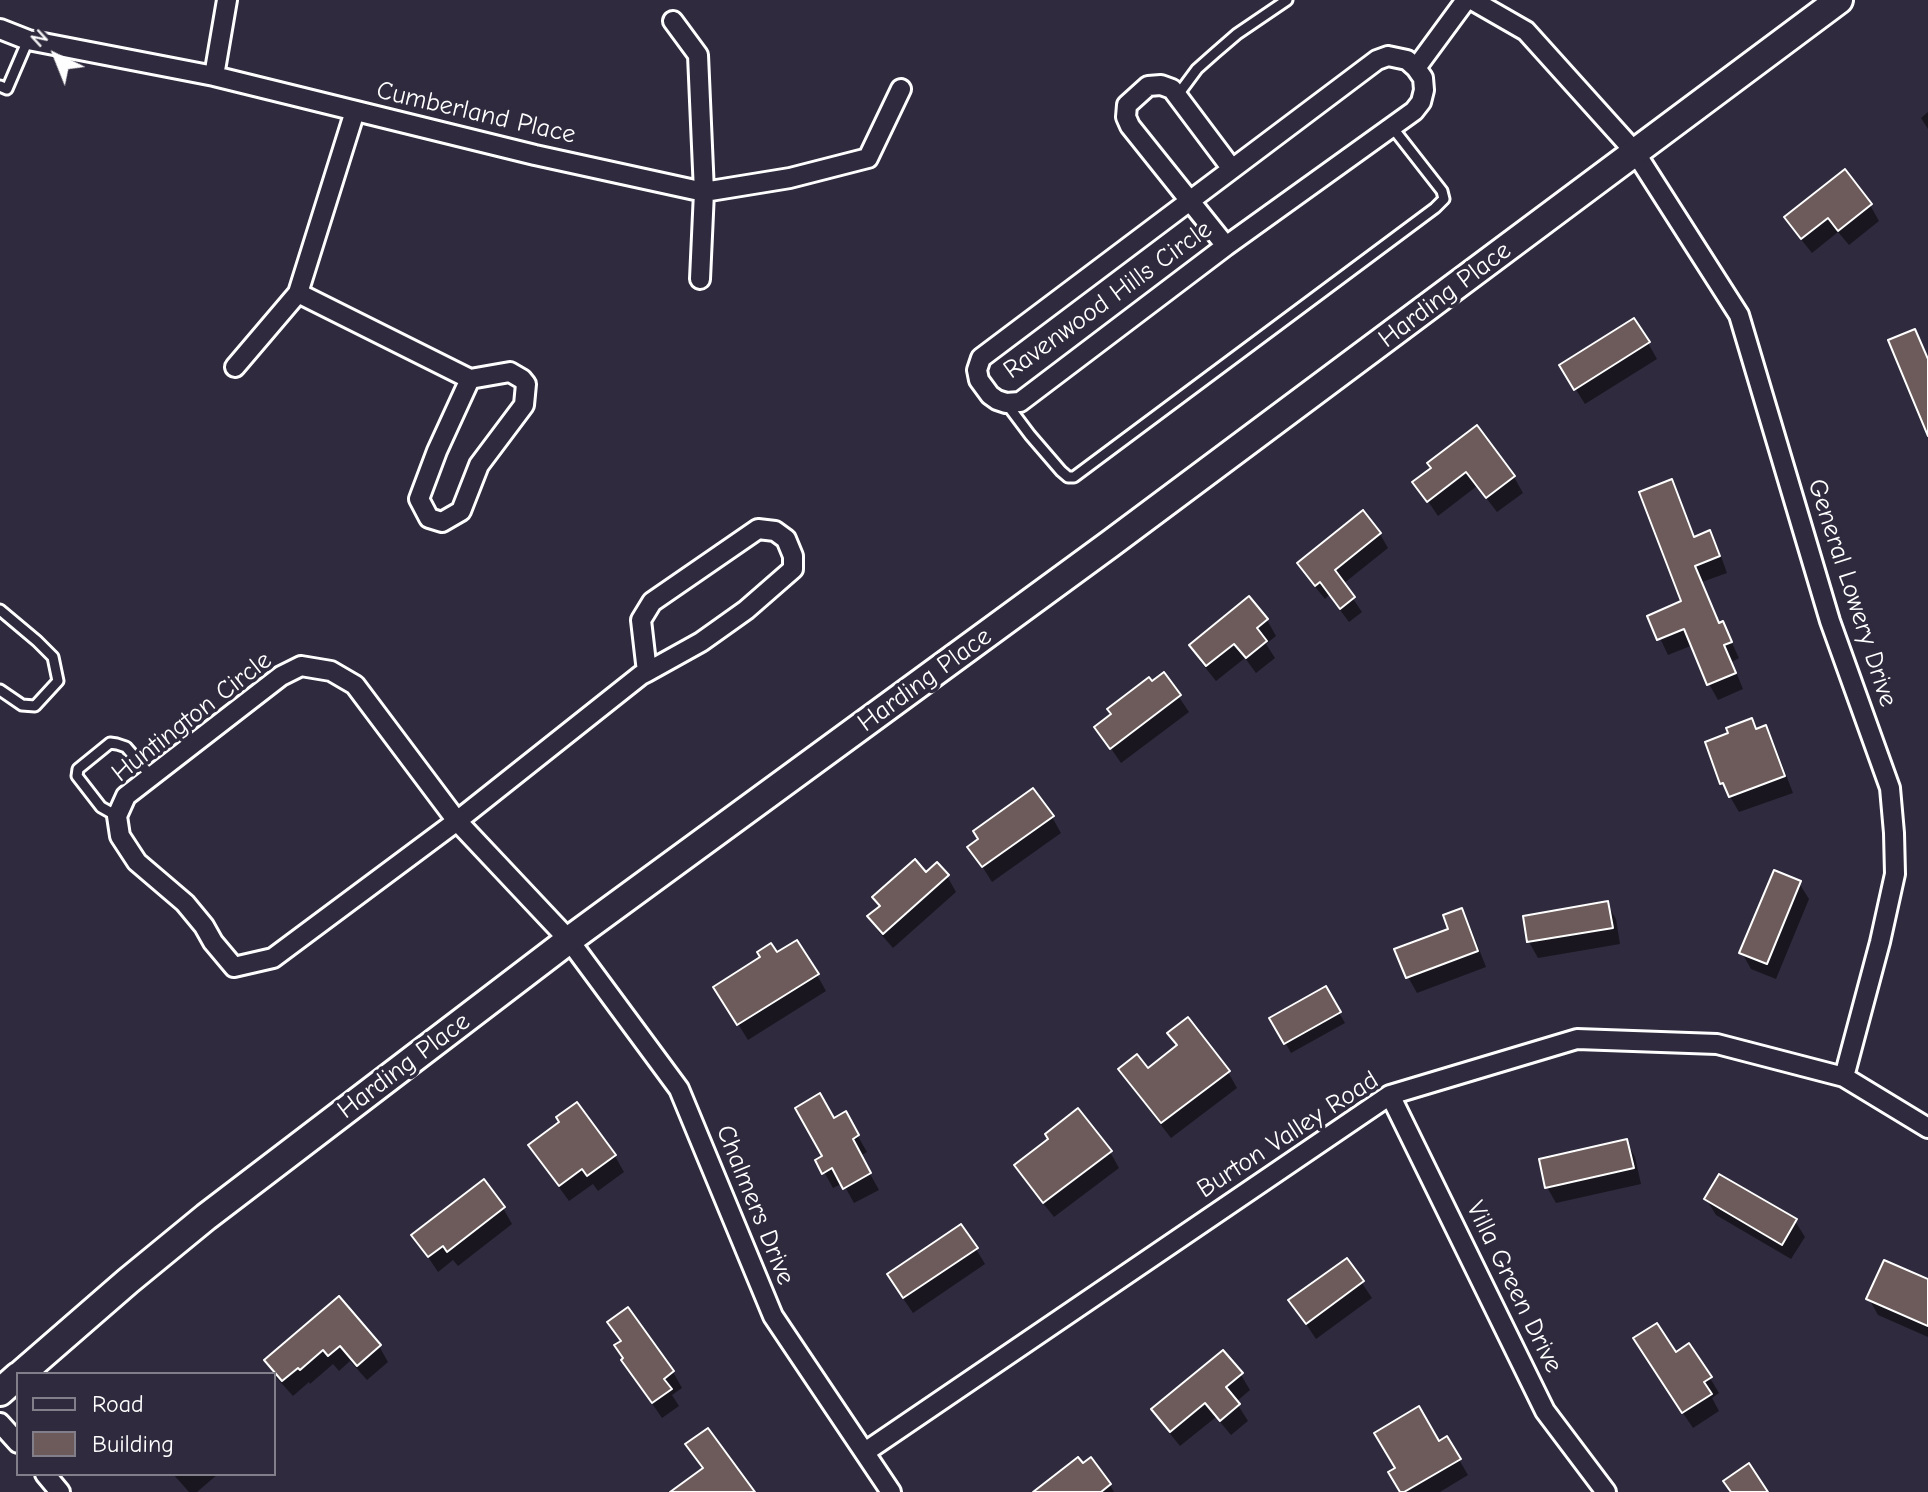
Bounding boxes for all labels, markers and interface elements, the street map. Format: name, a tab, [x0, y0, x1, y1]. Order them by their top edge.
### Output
north arrow	[16, 16, 96, 96]
text: N	[26, 24, 54, 53]
street label: Cumberland Place	[373, 75, 579, 151]
street label: Ravenwood Hills Circle	[998, 214, 1218, 386]
street label: Harding Place	[1373, 235, 1517, 355]
street label: General Lowery Drive	[1800, 475, 1904, 711]
street label: Harding Place	[852, 621, 998, 739]
street label: Huntington Circle	[106, 645, 278, 789]
street label: Harding Place	[332, 1006, 476, 1126]
street label: Burton Valley Road	[1191, 1065, 1385, 1205]
street label: Chalmers Drive	[709, 1121, 801, 1289]
street label: Villa Green Drive	[1459, 1196, 1569, 1378]
legend	[16, 1372, 276, 1476]
text: Road	[92, 1390, 144, 1418]
text: Building	[92, 1430, 174, 1458]

